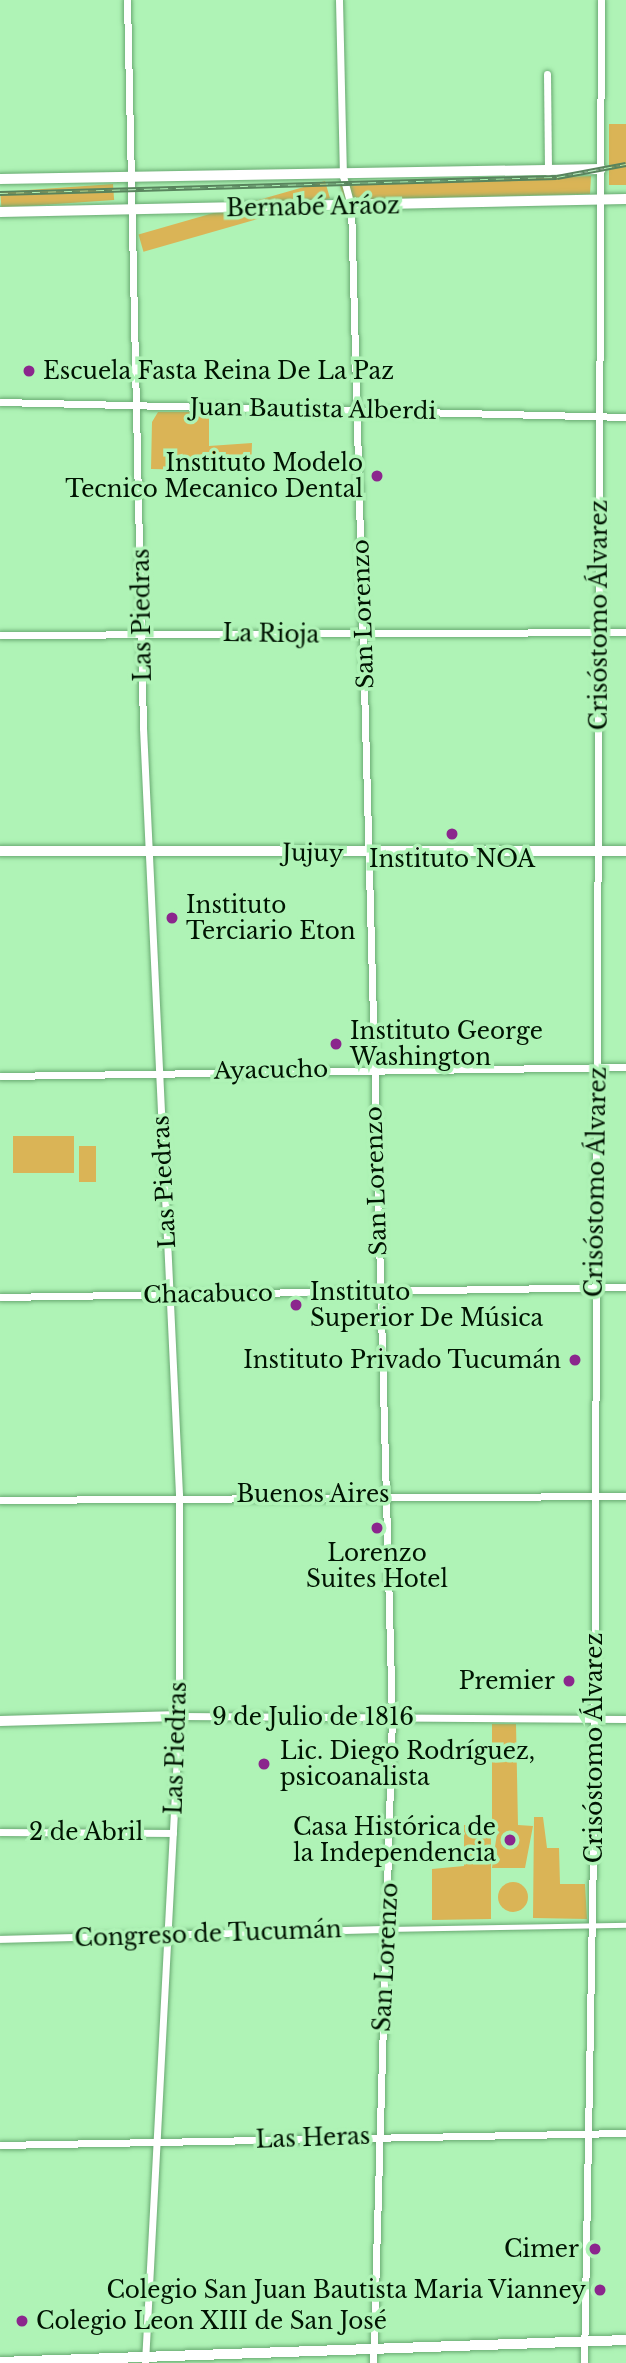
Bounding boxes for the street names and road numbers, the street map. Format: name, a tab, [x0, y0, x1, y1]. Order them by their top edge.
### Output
street label: Bernabé Aráoz	[226, 192, 400, 222]
street label: Juan Bautista Alberdi	[189, 393, 437, 425]
street label: Crisóstomo Álvarez	[585, 499, 613, 731]
street label: San Lorenzo	[347, 539, 379, 689]
street label: Las Piedras	[127, 548, 157, 682]
street label: La Rioja	[222, 619, 320, 649]
street label: Jujuy	[282, 839, 344, 867]
street label: Ayacucho	[214, 1055, 328, 1085]
street label: Crisóstomo Álvarez	[580, 1066, 612, 1298]
street label: San Lorenzo	[360, 1106, 392, 1256]
street label: Las Piedras	[147, 1115, 181, 1249]
street label: Chacabuco	[143, 1279, 273, 1309]
street label: Buenos Aires	[236, 1480, 390, 1508]
street label: Crisóstomo Álvarez	[580, 1632, 608, 1864]
street label: Las Piedras	[160, 1681, 192, 1815]
street label: 9 de Julio de 1816	[212, 1703, 414, 1731]
street label: 2 de Abril	[28, 1818, 144, 1846]
street label: San Lorenzo	[368, 1882, 404, 2032]
street label: Congreso de Tucumán	[74, 1916, 342, 1952]
street label: Las Heras	[255, 2122, 371, 2154]

